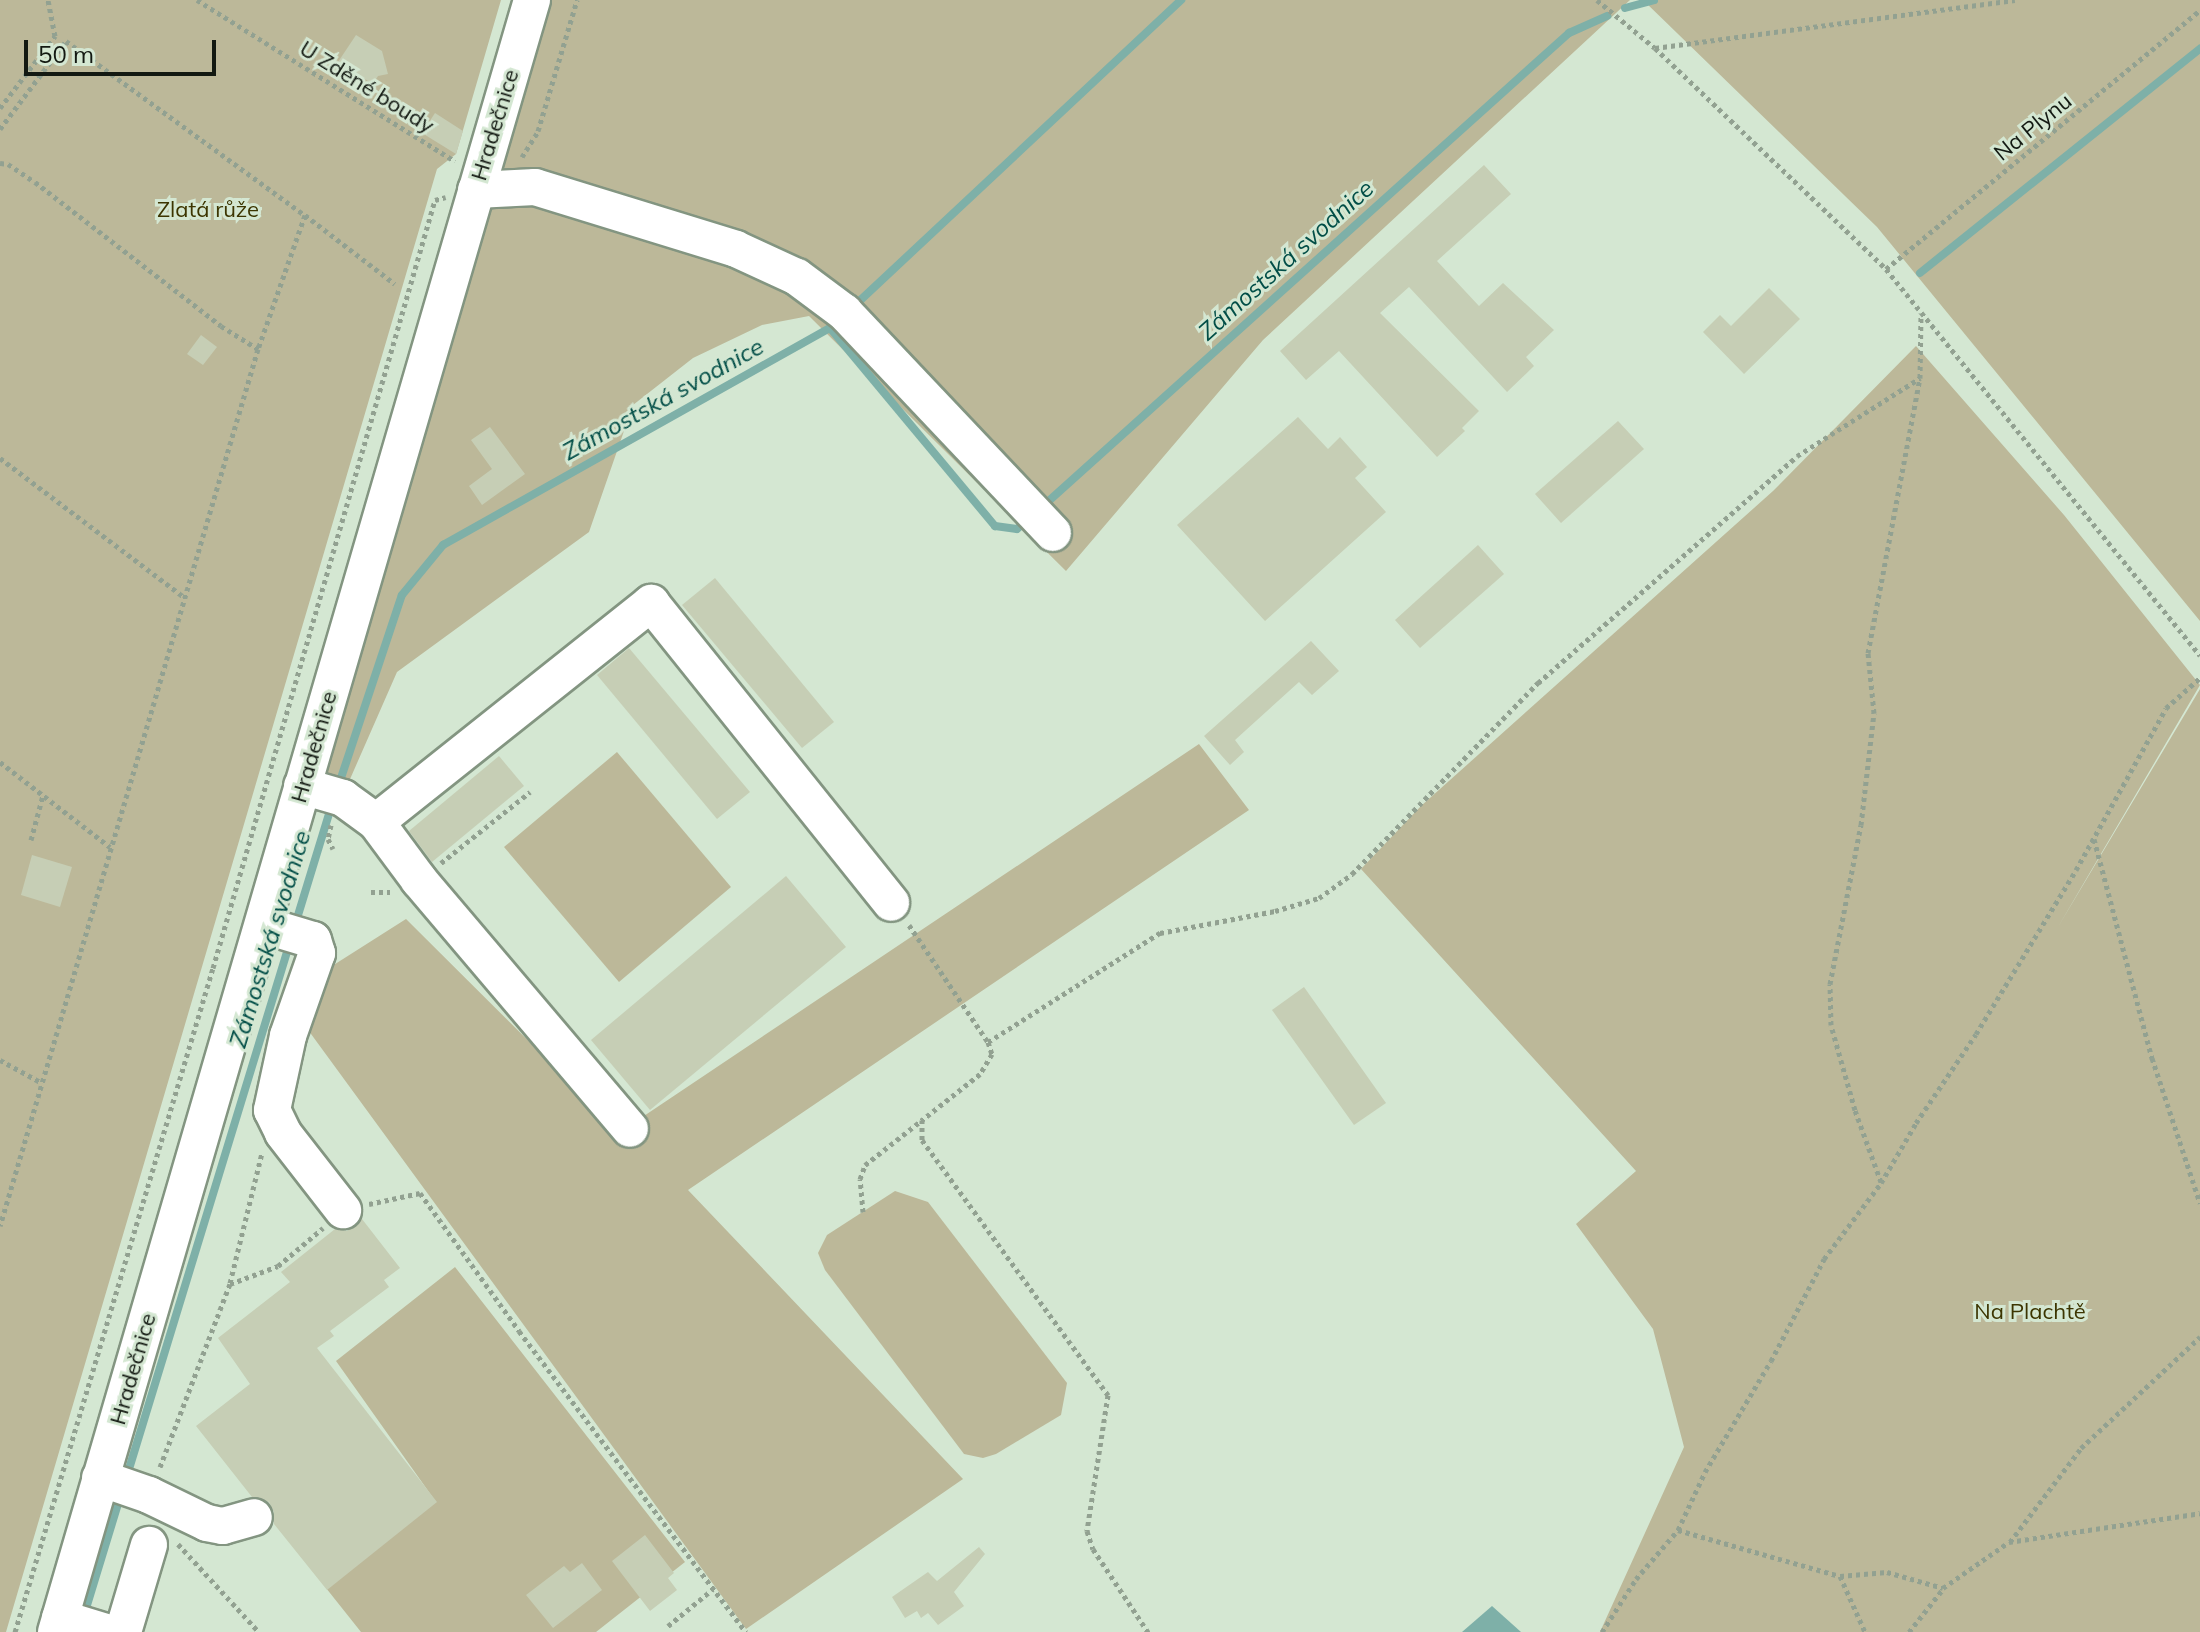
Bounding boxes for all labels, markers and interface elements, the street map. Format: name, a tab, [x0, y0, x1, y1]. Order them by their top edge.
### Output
scale bar	[28, 24, 220, 74]
street label: U Zděné boudy	[295, 35, 439, 139]
text: 50 m	[38, 39, 94, 69]
street label: Hradečnice	[466, 66, 524, 184]
street label: Na Plynu	[1989, 88, 2077, 166]
water label: Zámostská svodnice	[1193, 174, 1379, 346]
park label: Zlatá růže	[157, 197, 259, 223]
water label: Zámostská svodnice	[557, 332, 769, 466]
street label: Hradečnice	[285, 688, 343, 806]
water label: Zámostská svodnice	[223, 827, 317, 1051]
park label: Na Plachtě	[1974, 1299, 2086, 1325]
street label: Hradečnice	[104, 1310, 162, 1428]

